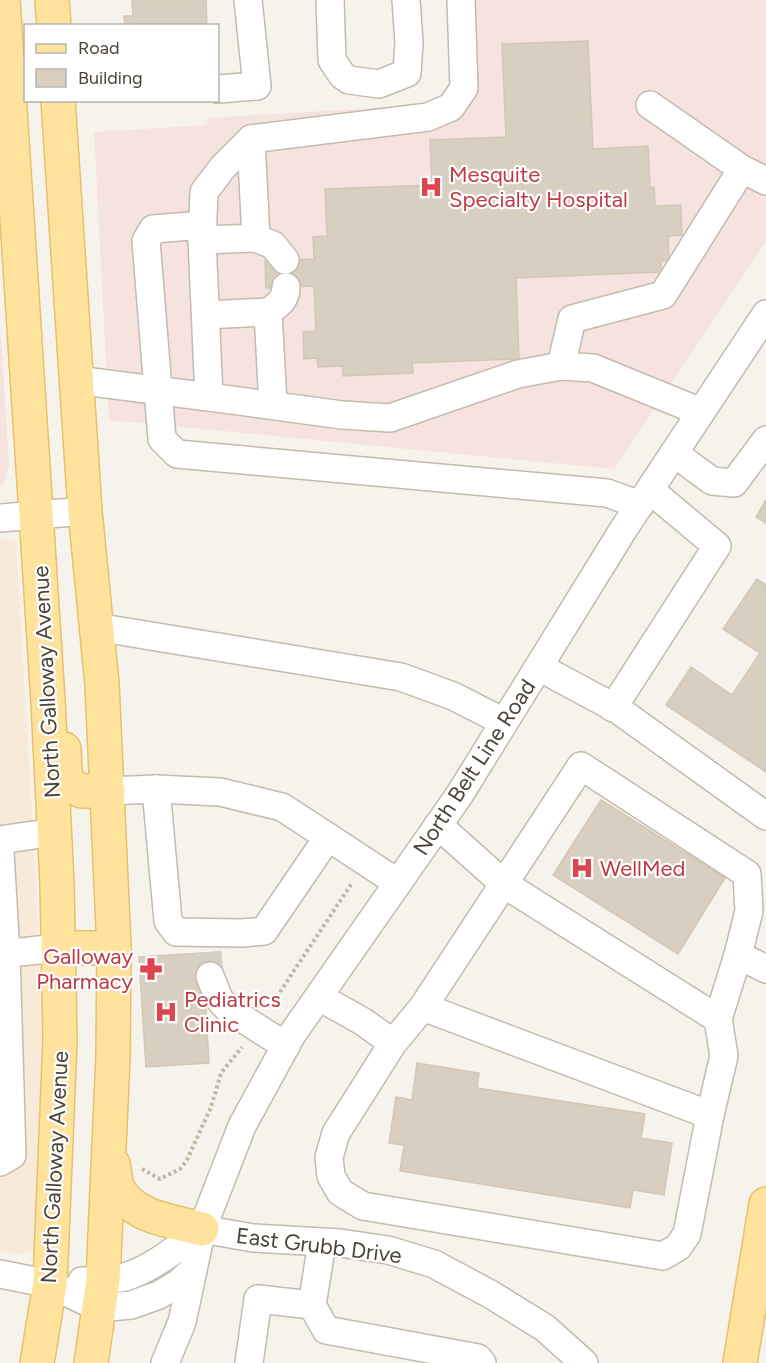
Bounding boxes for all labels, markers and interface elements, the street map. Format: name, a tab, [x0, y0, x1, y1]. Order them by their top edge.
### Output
legend	[24, 24, 219, 102]
text: Road	[78, 37, 119, 59]
text: Building	[78, 67, 143, 89]
place label: Mesquite Specialty Hospital	[449, 161, 628, 213]
hospital icon: Mesquite Specialty Hospital	[418, 174, 444, 200]
street label: North Galloway Avenue	[27, 565, 66, 799]
street label: North Belt Line Road	[407, 674, 541, 860]
hospital icon: WellMed	[569, 855, 595, 881]
place label: WellMed	[600, 855, 685, 882]
place label: Galloway Pharmacy	[36, 943, 133, 995]
pharmacy icon: Galloway Pharmacy	[138, 956, 164, 982]
place label: Pediatrics Clinic	[184, 986, 281, 1038]
hospital icon: Pediatrics Clinic	[153, 999, 179, 1025]
street label: North Galloway Avenue	[35, 1050, 74, 1284]
street label: East Grubb Drive	[235, 1222, 403, 1269]

